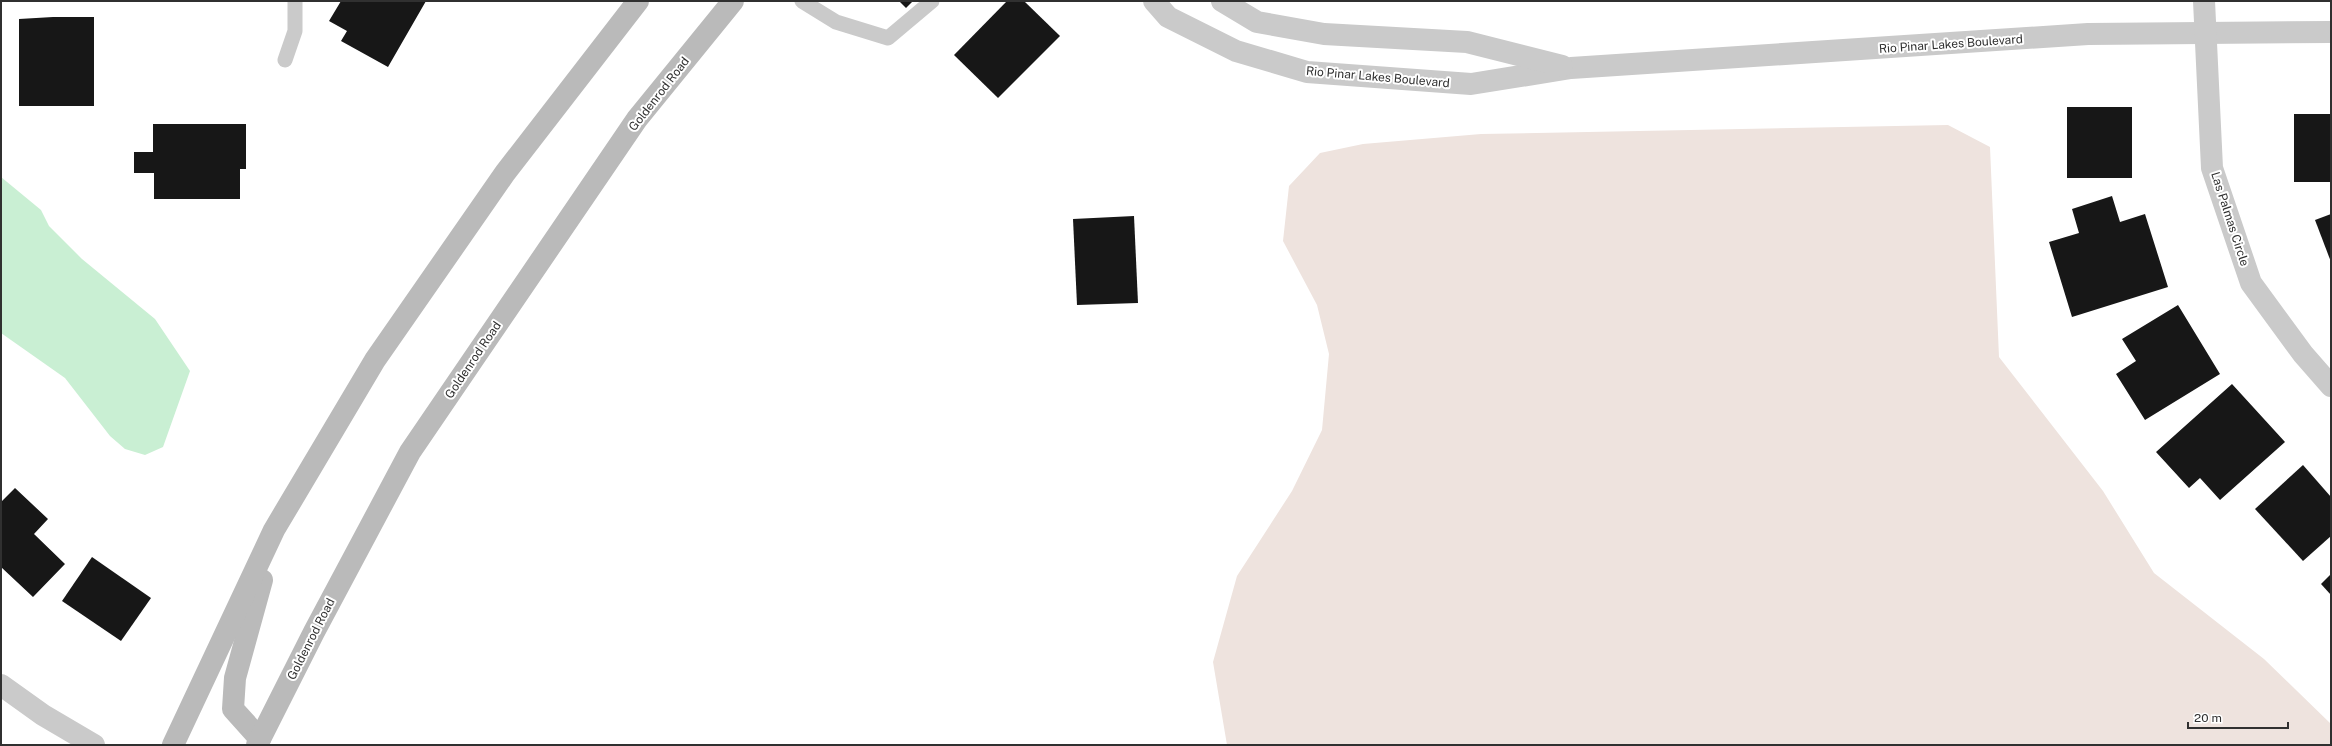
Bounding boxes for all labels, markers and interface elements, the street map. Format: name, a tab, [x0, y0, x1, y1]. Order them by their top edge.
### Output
street label: Rio Pinar Lakes Boulevard	[1879, 32, 2023, 56]
street label: Goldenrod Road	[626, 54, 692, 134]
street label: Rio Pinar Lakes Boulevard	[1306, 64, 1450, 90]
street label: Las Palmas Circle	[2208, 170, 2252, 268]
street label: Goldenrod Road	[442, 319, 504, 401]
street label: Goldenrod Road	[284, 596, 338, 682]
scale bar	[2188, 704, 2288, 730]
text: 20 m	[2194, 711, 2222, 725]

